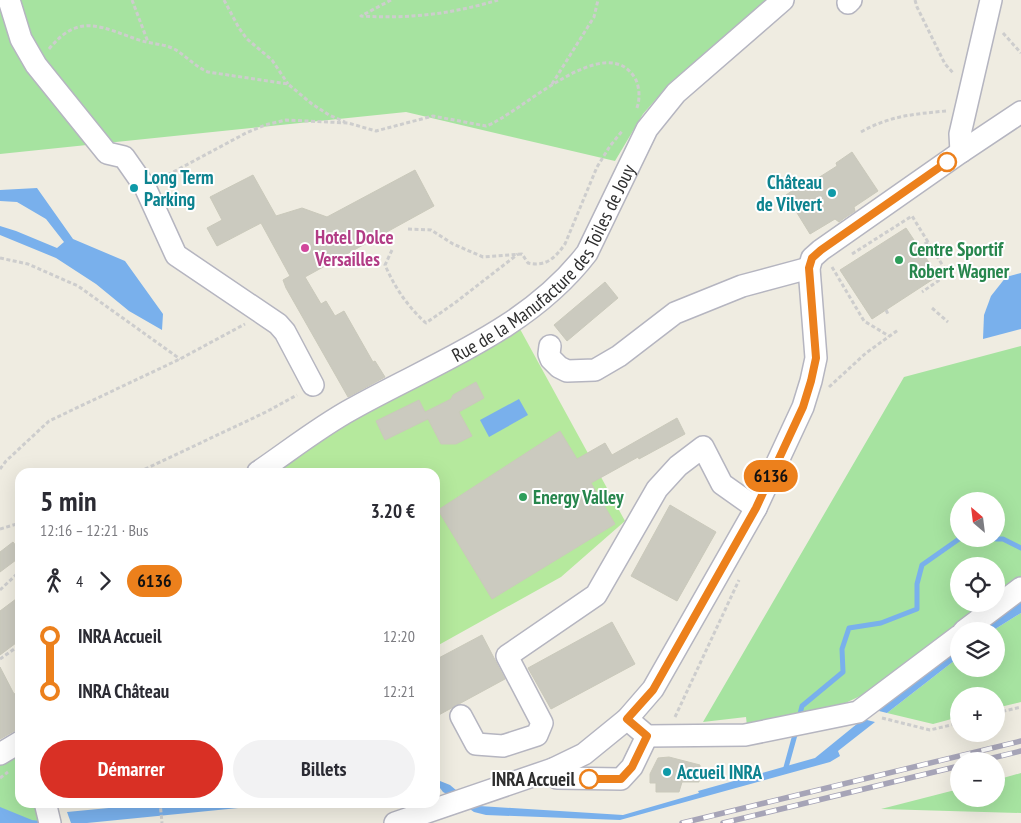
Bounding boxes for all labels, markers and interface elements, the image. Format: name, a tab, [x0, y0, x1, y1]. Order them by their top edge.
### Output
unlabelled marker	[937, 152, 957, 172]
street label: Rue de la Manufacture des Toiles de Jouy	[447, 160, 640, 367]
place label: Long Term Parking	[144, 165, 214, 211]
place label: Château de Vilvert	[756, 170, 822, 216]
marker: Long Term Parking	[128, 182, 140, 194]
marker: Château de Vilvert	[826, 187, 838, 199]
place label: Hotel Dolce Versailles	[314, 225, 394, 271]
place label: Centre Sportif Robert Wagner	[909, 237, 1010, 283]
marker: Hotel Dolce Versailles	[299, 242, 311, 254]
marker: Centre Sportif Robert Wagner	[893, 254, 905, 266]
line badge: 6136	[736, 460, 806, 492]
text: 6136	[754, 464, 788, 487]
text: 5 min	[40, 482, 97, 519]
place label: Energy Valley	[533, 485, 624, 509]
marker: Energy Valley	[517, 491, 529, 503]
north arrow	[950, 492, 1005, 548]
map controls	[950, 492, 1005, 807]
text: 3.20 €	[371, 499, 415, 523]
text: 12:16 – 12:21 · Bus	[40, 520, 148, 540]
button: locate	[950, 557, 1005, 612]
icon: walk	[40, 567, 68, 595]
icon: forward	[91, 567, 119, 595]
text: 6136	[137, 569, 172, 592]
text: 4	[76, 571, 83, 591]
button: layers	[950, 622, 1005, 677]
text: INRA Accueil	[78, 624, 162, 648]
text: 12:20	[383, 626, 415, 646]
text: INRA Château	[78, 679, 169, 703]
text: 12:21	[383, 681, 415, 701]
button: +	[950, 687, 1005, 742]
button: Démarrer	[40, 740, 223, 798]
button: Billets	[233, 740, 415, 798]
button: −	[950, 752, 1005, 807]
place label: Accueil INRA	[676, 760, 762, 784]
marker: Accueil INRA	[661, 766, 673, 778]
place label: INRA Accueil	[491, 767, 575, 791]
marker: INRA Accueil	[579, 769, 599, 789]

